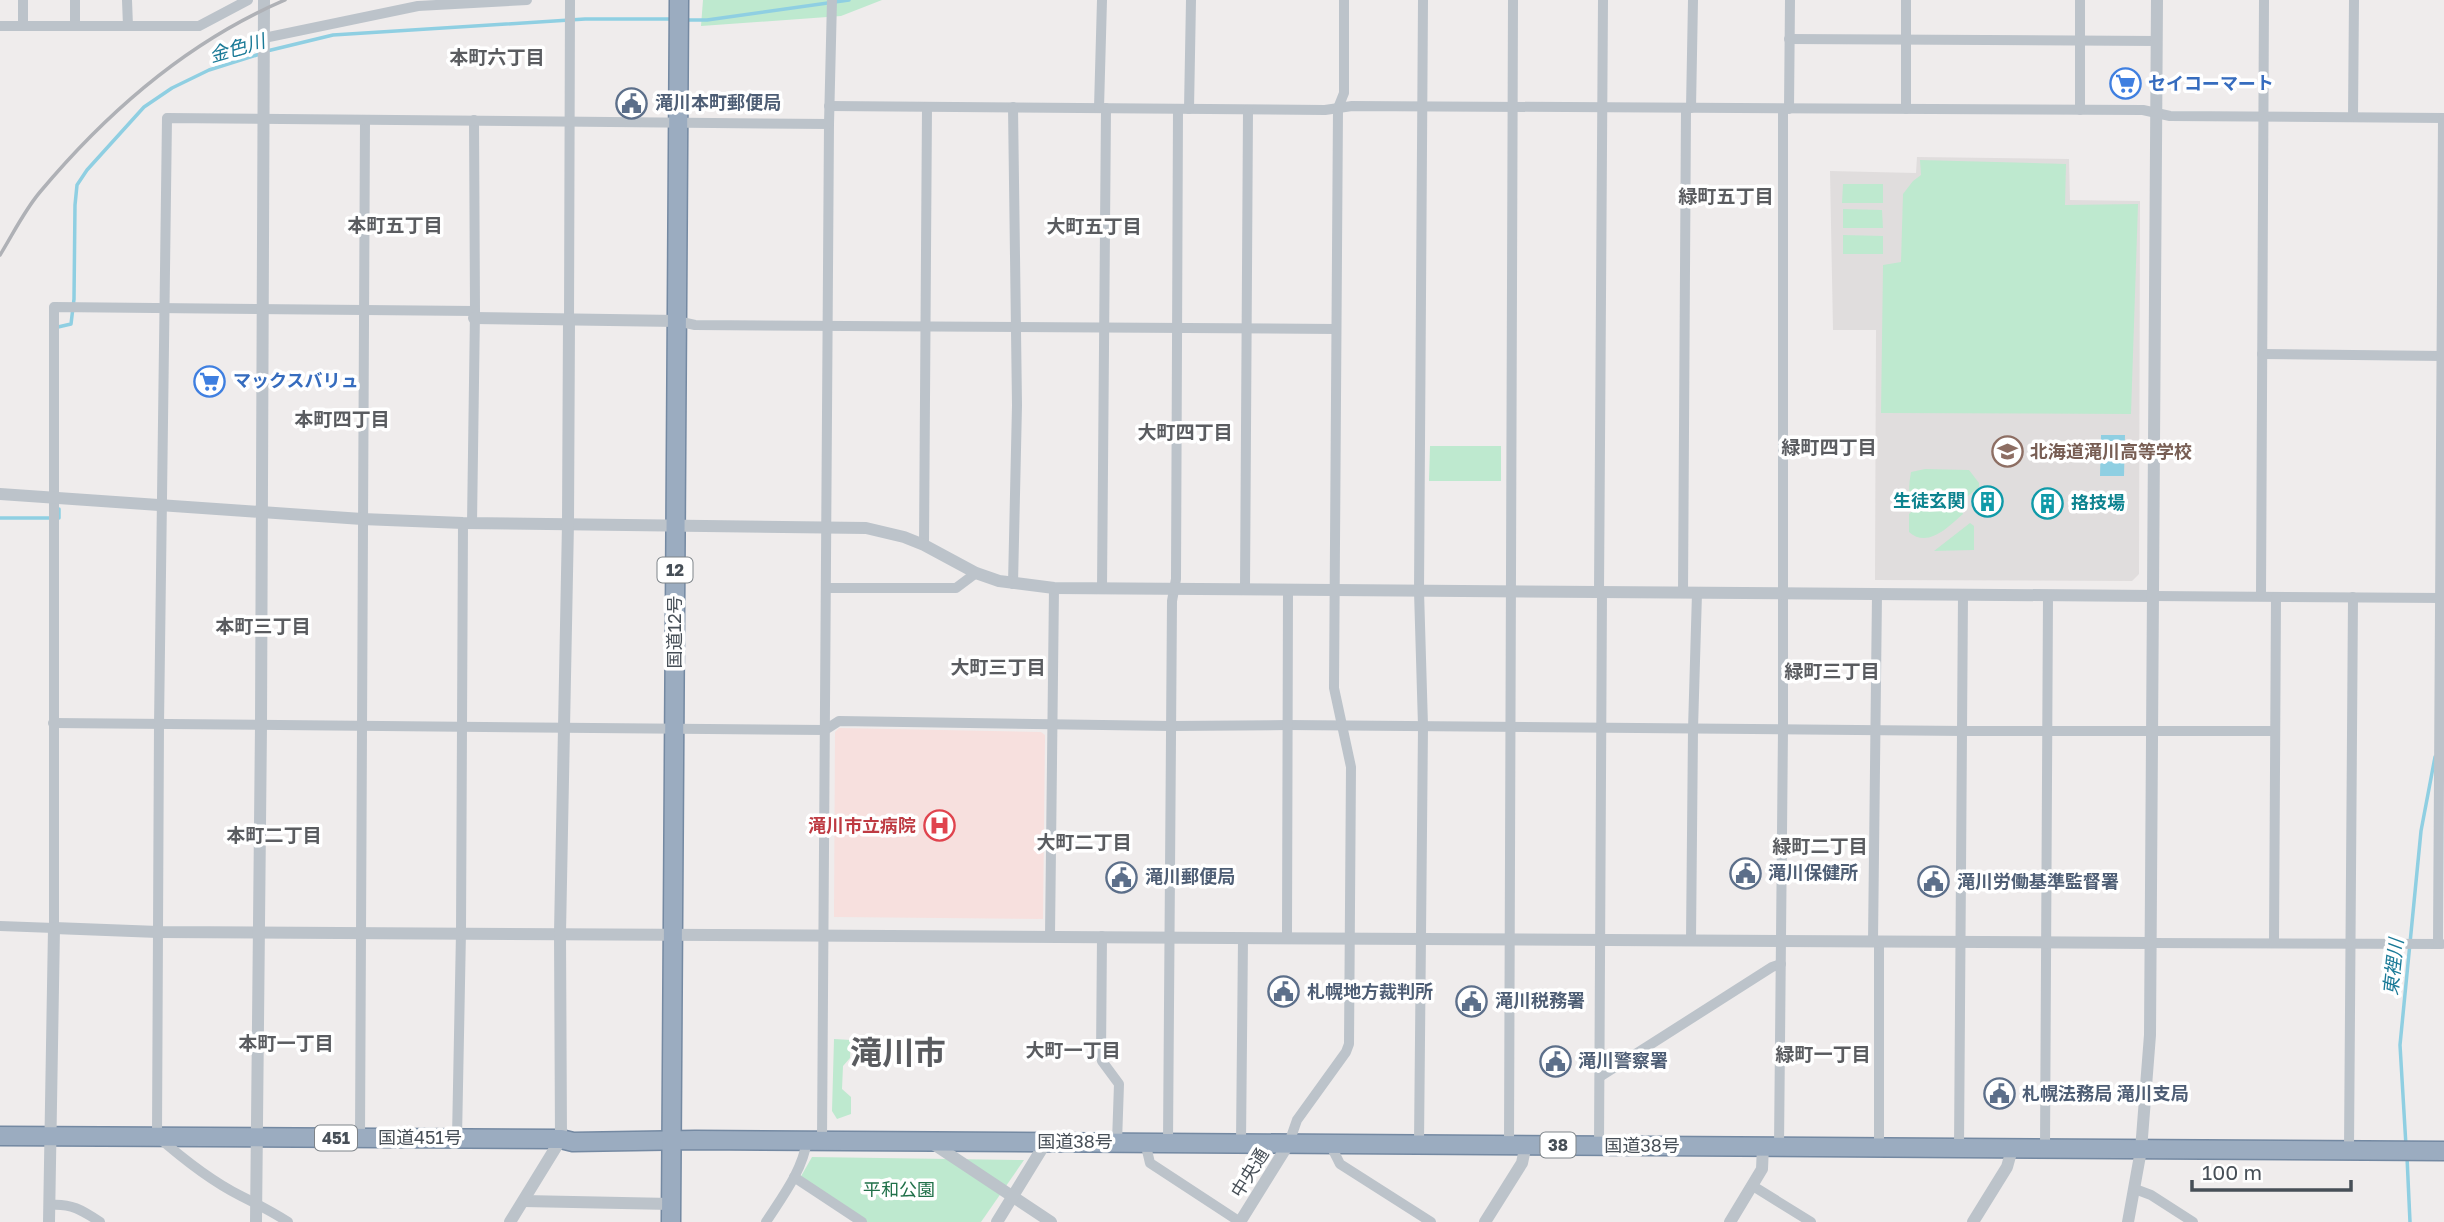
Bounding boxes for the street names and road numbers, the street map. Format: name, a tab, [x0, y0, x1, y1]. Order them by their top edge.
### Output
road number: 12	[658, 558, 692, 582]
street label: 国道12号	[663, 595, 685, 669]
road number: 451	[315, 1126, 357, 1150]
street label: 国道451号	[378, 1126, 462, 1148]
street label: 国道38号	[1037, 1130, 1113, 1152]
road number: 38	[1540, 1133, 1576, 1158]
street label: 国道38号	[1604, 1134, 1680, 1156]
street label: 中央通	[1226, 1144, 1273, 1201]

